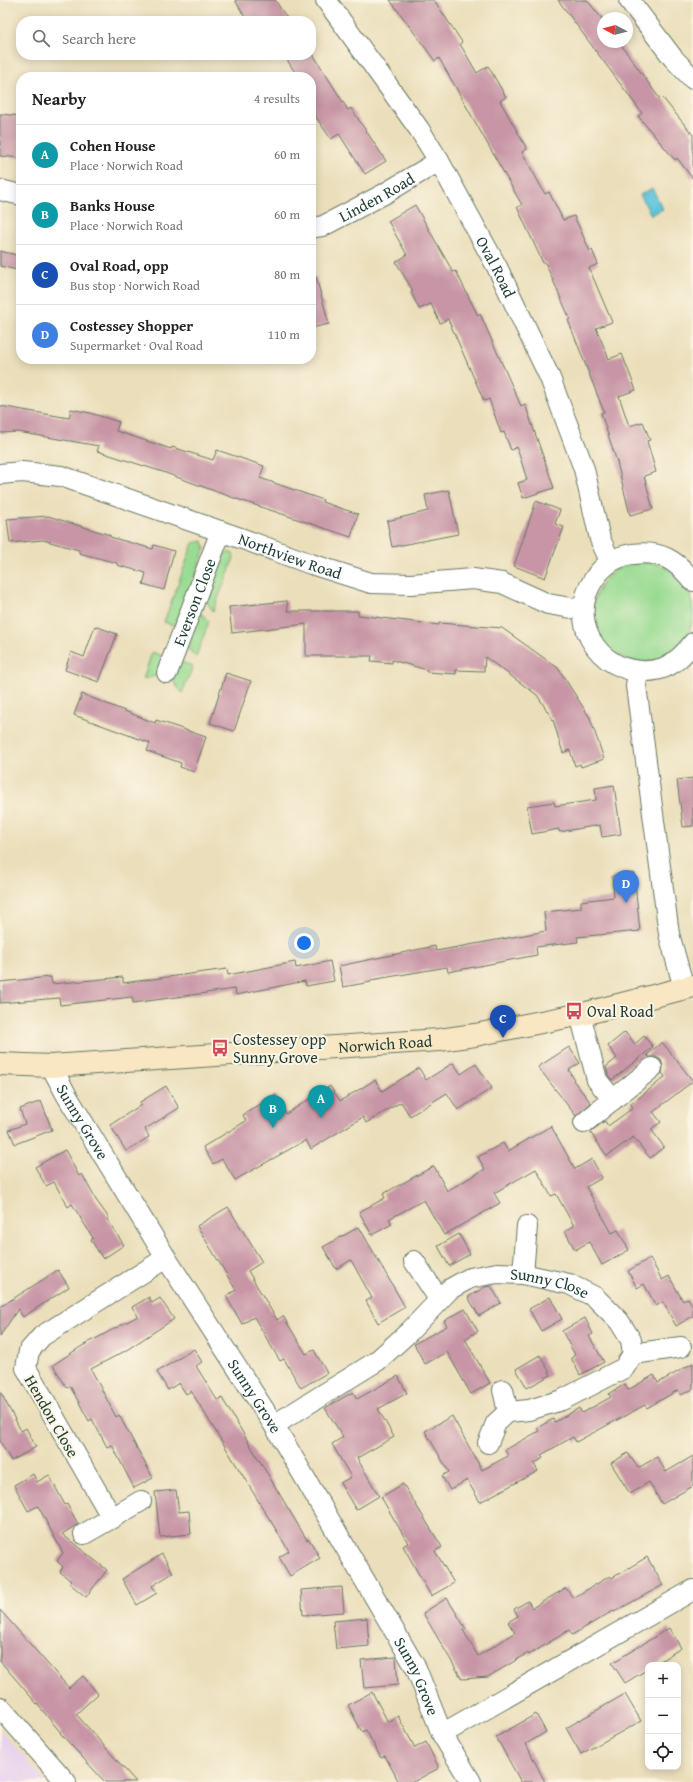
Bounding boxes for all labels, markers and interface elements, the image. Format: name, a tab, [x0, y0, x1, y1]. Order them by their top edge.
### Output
north arrow	[597, 12, 633, 48]
search box	[16, 16, 316, 60]
icon: search	[30, 27, 52, 49]
text: Search here	[62, 28, 136, 49]
text: Nearby	[32, 86, 86, 111]
text: 4 results	[254, 89, 300, 108]
text: Cohen House	[70, 135, 156, 156]
text: A	[41, 145, 49, 164]
text: 60 m	[274, 145, 300, 164]
text: Place · Norwich Road	[70, 156, 183, 175]
street label: Linden Road	[334, 166, 419, 228]
text: Banks House	[70, 195, 155, 216]
text: B	[41, 205, 49, 224]
text: 60 m	[274, 205, 300, 224]
text: Place · Norwich Road	[70, 216, 183, 235]
street label: Oval Road	[470, 232, 522, 302]
text: Oval Road, opp	[70, 255, 169, 276]
text: C	[41, 265, 49, 284]
text: 80 m	[274, 265, 300, 284]
text: Bus stop · Norwich Road	[70, 276, 200, 295]
text: Costessey Shopper	[70, 315, 193, 336]
text: D	[41, 325, 49, 344]
text: 110 m	[268, 325, 300, 344]
text: Supermarket · Oval Road	[70, 336, 203, 355]
street label: Northview Road	[235, 526, 345, 585]
street label: Everson Close	[166, 555, 222, 649]
pin: D	[613, 870, 639, 903]
your location	[294, 933, 314, 953]
place label: Oval Road	[587, 999, 654, 1023]
bus stop icon: Oval Road	[564, 1001, 584, 1021]
pin: C	[490, 1005, 516, 1038]
place label: Costessey opp Sunny Grove	[233, 1027, 327, 1069]
street label: Norwich Road	[338, 1028, 433, 1059]
bus stop icon: Costessey opp Sunny Grove	[210, 1038, 230, 1058]
street label: Sunny Grove	[51, 1079, 115, 1164]
pin: A	[308, 1085, 334, 1118]
pin: B	[260, 1095, 286, 1128]
street label: Sunny Close	[510, 1262, 593, 1304]
street label: Sunny Grove	[222, 1354, 288, 1438]
street label: Hendon Close	[19, 1370, 85, 1462]
street label: Sunny Grove	[388, 1632, 446, 1719]
map controls	[645, 1662, 681, 1770]
button: +	[645, 1662, 681, 1698]
button: −	[645, 1698, 681, 1734]
button: locate	[645, 1734, 681, 1770]

